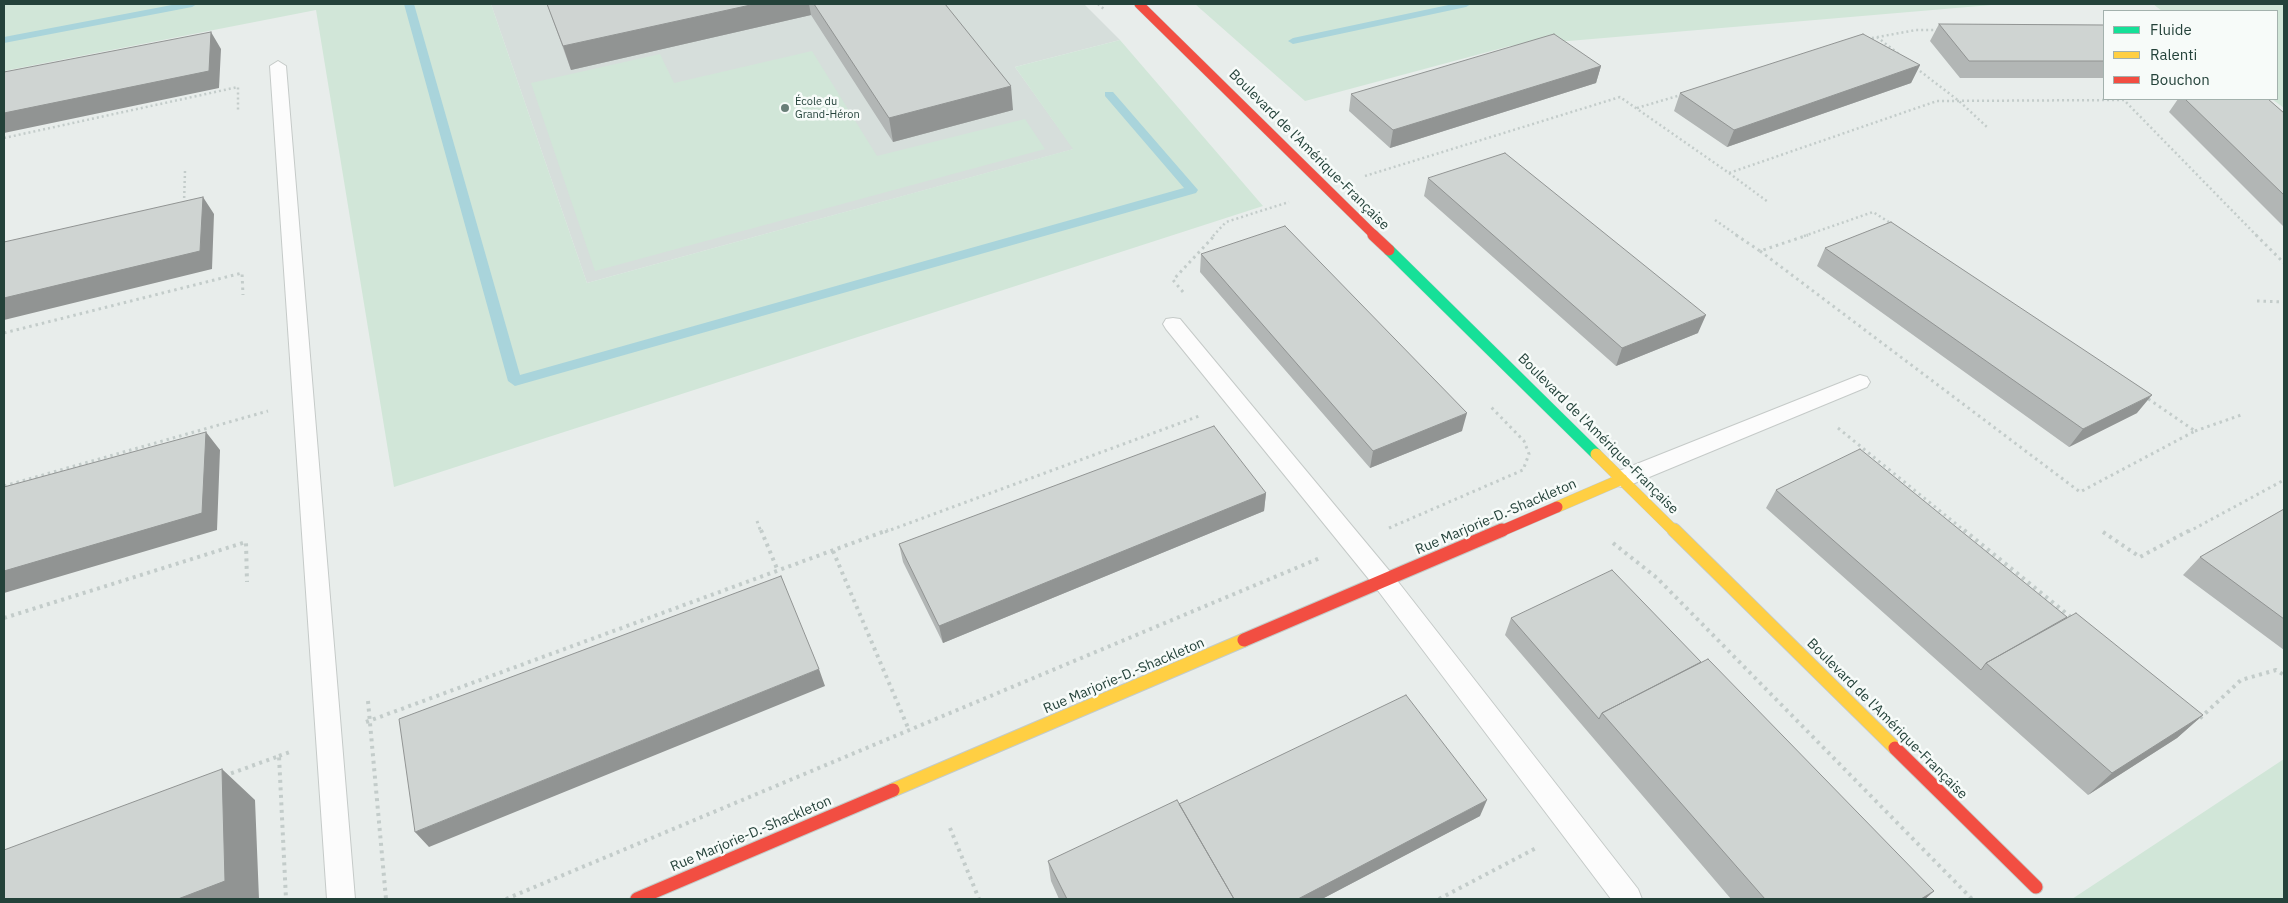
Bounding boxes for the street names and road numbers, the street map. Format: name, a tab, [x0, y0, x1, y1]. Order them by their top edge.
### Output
street label: Boulevard de l'Amérique-Française	[1225, 66, 1393, 234]
street label: Boulevard de l'Amérique-Française	[1514, 350, 1682, 518]
street label: Rue Marjorie-D.-Shackleton	[1413, 475, 1579, 559]
street label: Rue Marjorie-D.-Shackleton	[1041, 634, 1207, 718]
street label: Boulevard de l'Amérique-Française	[1803, 635, 1971, 803]
street label: Rue Marjorie-D.-Shackleton	[668, 792, 834, 876]

